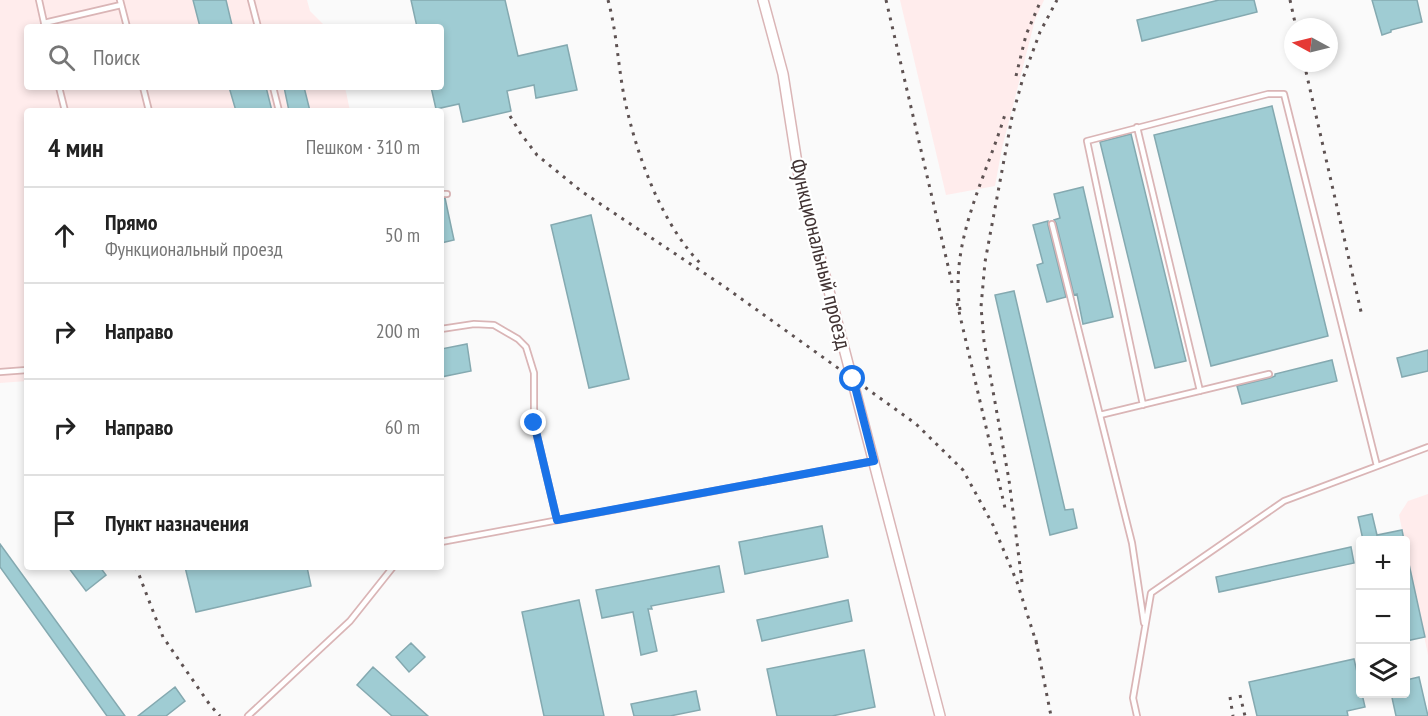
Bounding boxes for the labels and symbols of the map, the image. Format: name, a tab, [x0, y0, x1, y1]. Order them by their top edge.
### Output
north arrow	[1284, 18, 1338, 72]
street label: Функциональный проезд	[784, 156, 858, 352]
route start	[839, 365, 865, 391]
route end	[520, 409, 546, 435]

